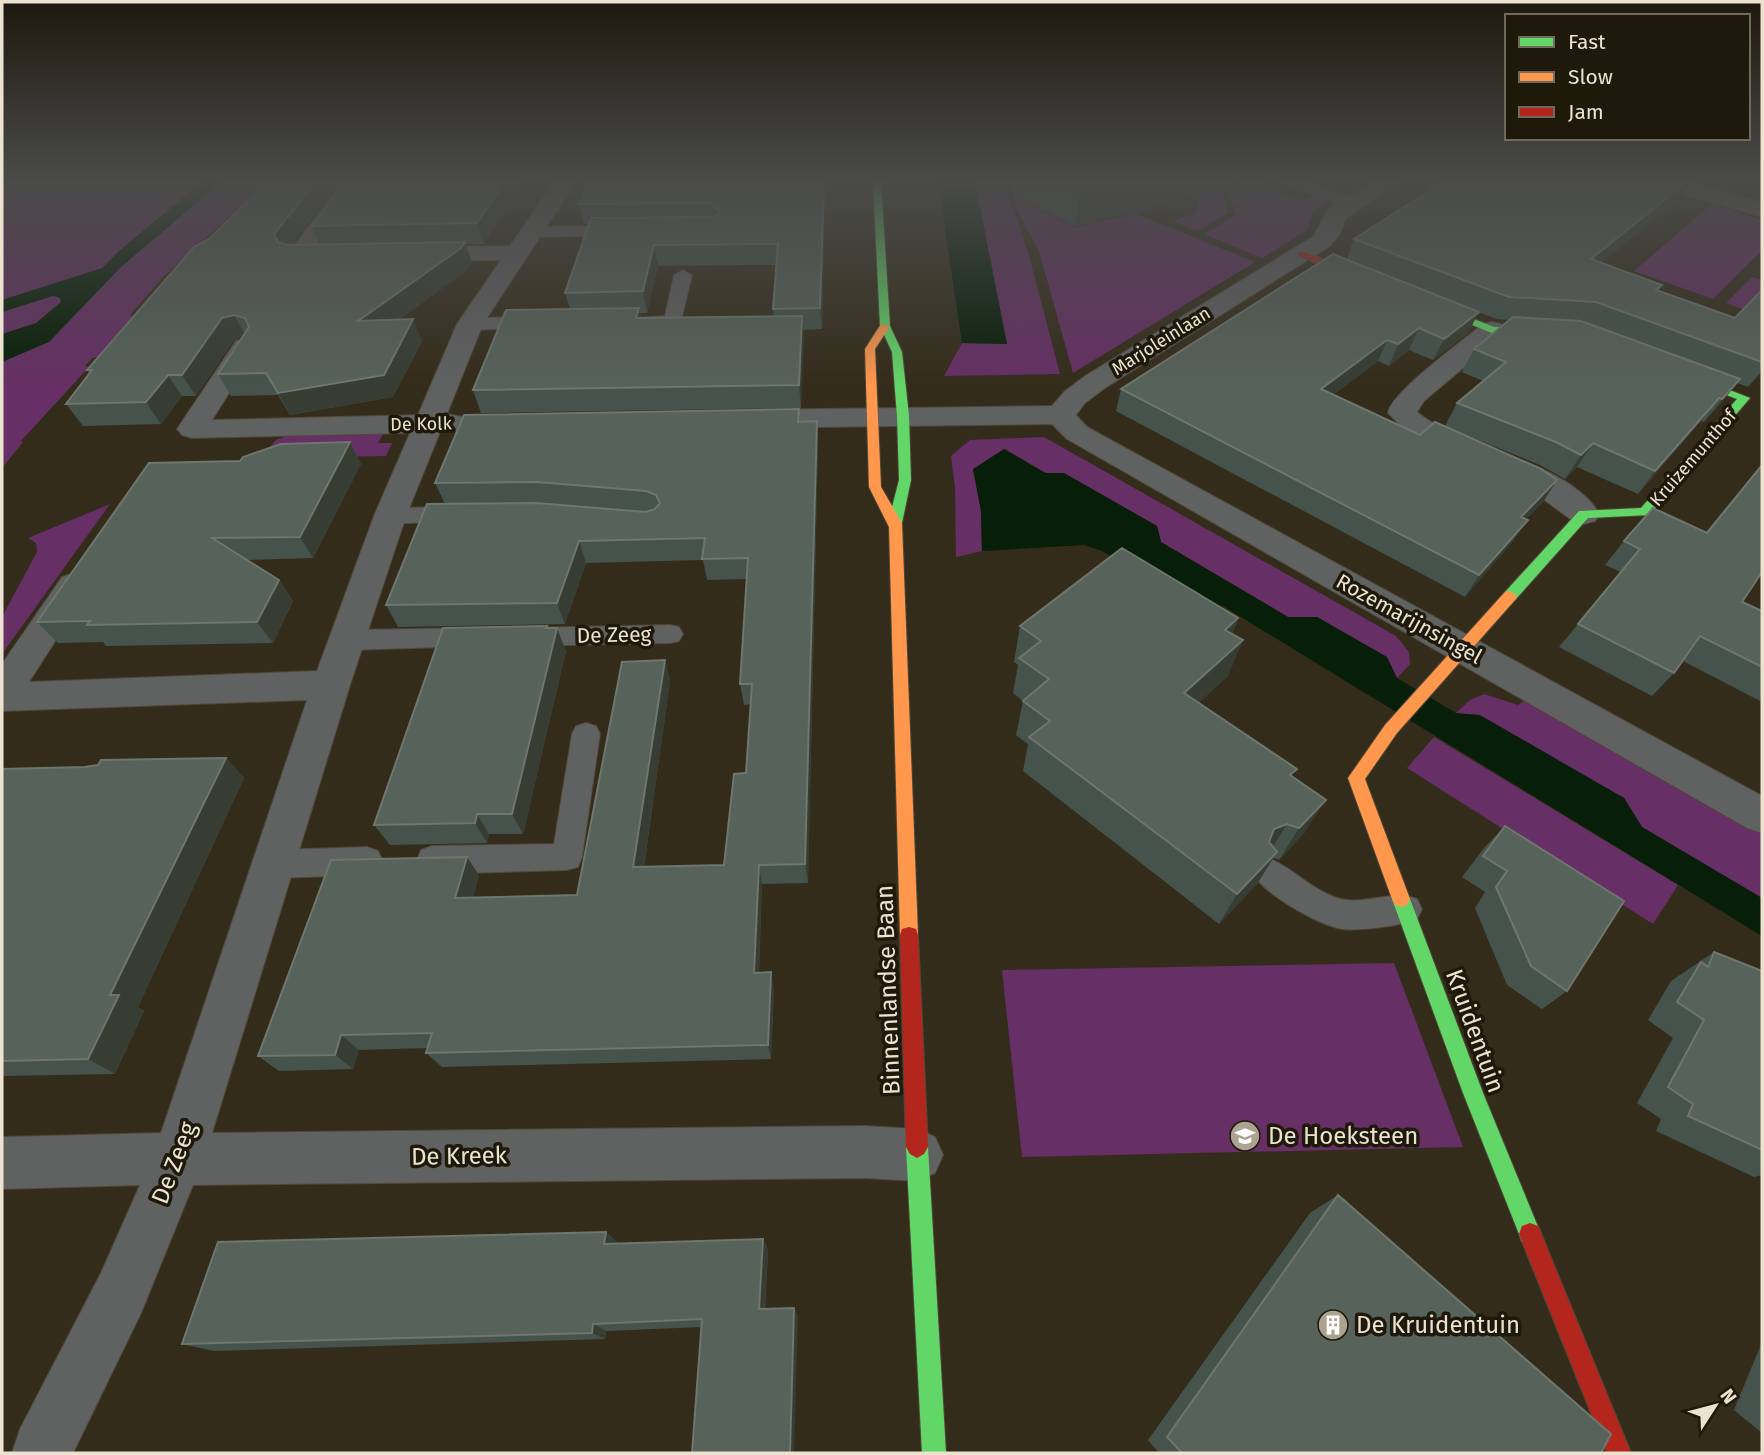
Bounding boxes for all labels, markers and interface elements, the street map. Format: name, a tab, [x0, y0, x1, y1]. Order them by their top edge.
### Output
legend	[1505, 14, 1750, 140]
text: Fast	[1568, 29, 1606, 55]
text: Slow	[1568, 64, 1613, 90]
text: Jam	[1568, 99, 1604, 125]
street label: Marjoleinlaan	[1108, 302, 1214, 380]
street label: Kruizemunthof	[1645, 404, 1742, 511]
street label: De Kolk	[390, 412, 453, 436]
street label: Rozemarijnsingel	[1331, 568, 1487, 670]
street label: De Zeeg	[576, 621, 652, 649]
street label: Binnenlandse Baan	[870, 884, 906, 1096]
street label: Kruidentuin	[1440, 966, 1510, 1096]
street label: De Zeeg	[146, 1118, 203, 1208]
school or university icon: De Hoeksteen	[1228, 1119, 1262, 1153]
place label: De Hoeksteen	[1268, 1122, 1418, 1150]
street label: De Kreek	[411, 1141, 508, 1171]
building icon: De Kruidentuin	[1316, 1308, 1350, 1342]
place label: De Kruidentuin	[1356, 1311, 1520, 1339]
north arrow	[1680, 1371, 1750, 1441]
text: N	[1715, 1384, 1741, 1408]

